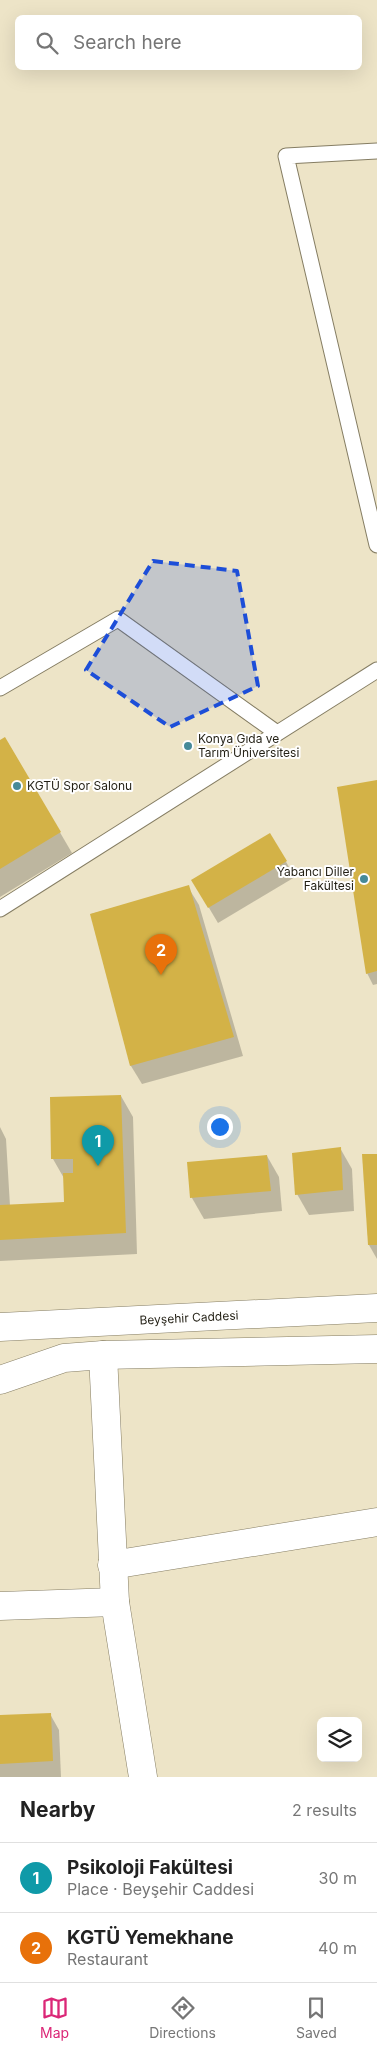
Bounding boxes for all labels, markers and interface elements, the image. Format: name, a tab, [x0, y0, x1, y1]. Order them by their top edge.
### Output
search box	[15, 15, 362, 70]
icon: search	[33, 29, 61, 57]
text: Search here	[73, 31, 182, 54]
place label: Konya Gıda ve Tarım Üniversitesi	[198, 731, 299, 760]
marker: Konya Gıda ve Tarım Üniversitesi	[182, 740, 194, 752]
place label: KGTÜ Spor Salonu	[27, 778, 132, 793]
marker: KGTÜ Spor Salonu	[11, 780, 23, 792]
place label: Yabancı Diller Fakültesi	[277, 864, 354, 893]
marker: Yabancı Diller Fakültesi	[358, 873, 370, 885]
pin: 2	[145, 934, 177, 975]
your location	[207, 1114, 233, 1140]
pin: 1	[82, 1125, 114, 1166]
street label: Beyşehir Caddesi	[139, 1307, 239, 1328]
map controls	[317, 1717, 362, 1762]
button: layers	[317, 1717, 362, 1762]
text: Nearby	[20, 1797, 95, 1822]
text: 2 results	[292, 1800, 357, 1820]
text: Psikoloji Fakültesi	[67, 1856, 233, 1879]
text: 1	[33, 1868, 39, 1888]
text: 30 m	[319, 1868, 357, 1888]
text: Place · Beyşehir Caddesi	[67, 1879, 254, 1899]
text: KGTÜ Yemekhane	[67, 1926, 233, 1949]
text: 2	[31, 1938, 41, 1958]
text: 40 m	[318, 1938, 357, 1958]
text: Restaurant	[67, 1949, 148, 1969]
tab: Map	[40, 1994, 69, 2041]
tab: Directions	[149, 1994, 216, 2041]
tab: Saved	[296, 1994, 337, 2041]

